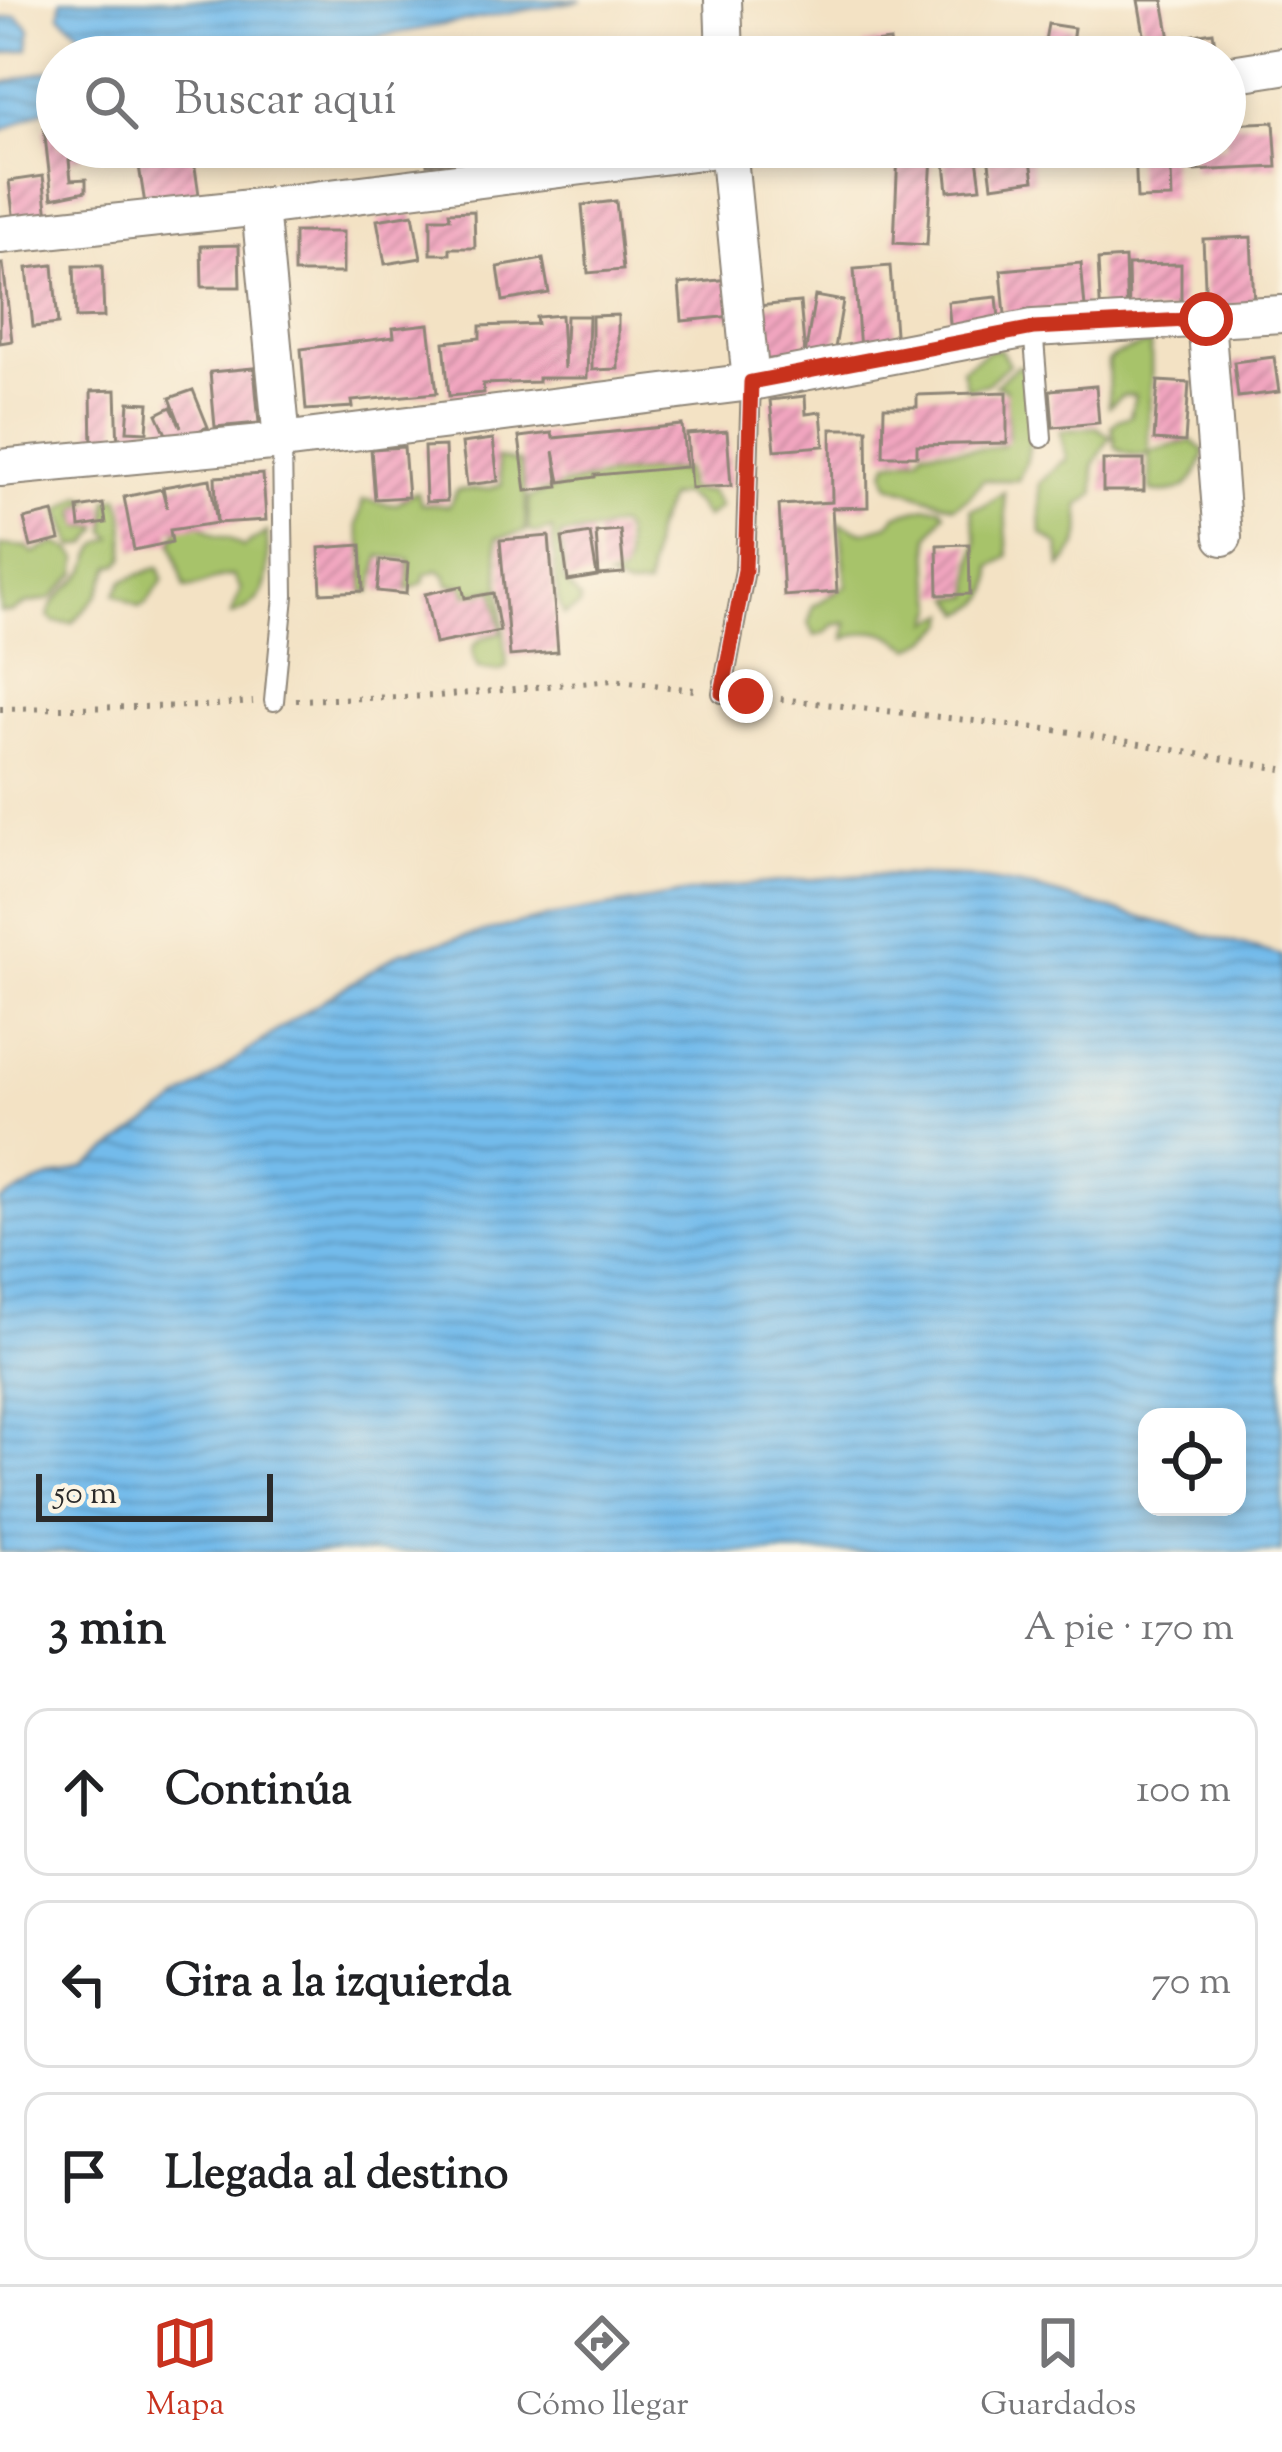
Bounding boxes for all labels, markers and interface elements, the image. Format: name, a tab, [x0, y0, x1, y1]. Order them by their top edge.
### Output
search box	[36, 36, 1246, 168]
icon: search	[78, 69, 144, 135]
text: Buscar aquí	[174, 70, 396, 135]
route start	[1179, 292, 1233, 346]
route end	[719, 669, 773, 723]
map controls	[1138, 1408, 1246, 1516]
button: locate	[1138, 1408, 1246, 1516]
scale bar	[36, 1468, 273, 1521]
text: 50 m	[54, 1471, 117, 1519]
text: 3 min	[48, 1594, 166, 1667]
text: A pie · 170 m	[1024, 1602, 1234, 1658]
icon: ahead	[51, 1759, 117, 1825]
text: Continúa	[165, 1760, 352, 1825]
text: 100 m	[1136, 1764, 1231, 1820]
icon: left	[51, 1951, 117, 2017]
text: Gira a la izquierda	[165, 1952, 512, 2017]
text: 70 m	[1151, 1956, 1231, 2012]
icon: arrive	[51, 2143, 117, 2209]
text: Llegada al destino	[165, 2144, 509, 2209]
tab: Mapa	[146, 2310, 225, 2430]
tab: Cómo llegar	[516, 2310, 689, 2430]
tab: Guardados	[980, 2310, 1136, 2430]

